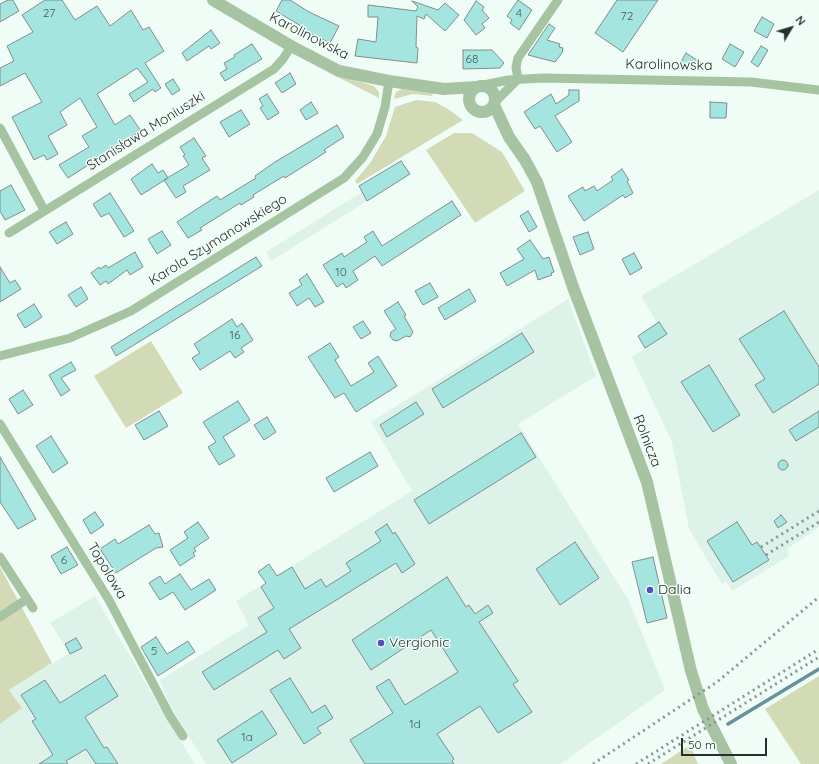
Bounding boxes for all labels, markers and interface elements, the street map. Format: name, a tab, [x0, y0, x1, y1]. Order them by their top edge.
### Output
house number: 27	[43, 6, 55, 20]
house number: 4	[516, 6, 522, 20]
north arrow	[771, 8, 811, 48]
street label: Karolinowska	[266, 9, 352, 63]
house number: 72	[621, 9, 633, 23]
text: N	[792, 13, 808, 28]
house number: 68	[466, 52, 478, 66]
street label: Karolinowska	[625, 56, 713, 74]
street label: Stanisława Moniuszki	[84, 88, 208, 174]
street label: Karola Szymanowskiego	[146, 191, 290, 289]
house number: 10	[335, 265, 347, 279]
house number: 16	[230, 328, 240, 342]
street label: Rolnicza	[629, 413, 665, 469]
street label: Topolowa	[84, 540, 130, 602]
house number: 6	[61, 553, 67, 567]
place label: Dalia	[658, 582, 691, 598]
marker: Dalia	[645, 585, 655, 595]
place label: Vergionic	[389, 635, 450, 651]
marker: Vergionic	[376, 638, 386, 648]
house number: 5	[151, 644, 157, 658]
house number: 1d	[409, 717, 421, 731]
house number: 1a	[241, 730, 253, 744]
scale bar	[683, 730, 769, 756]
text: 50 m	[688, 737, 716, 752]

